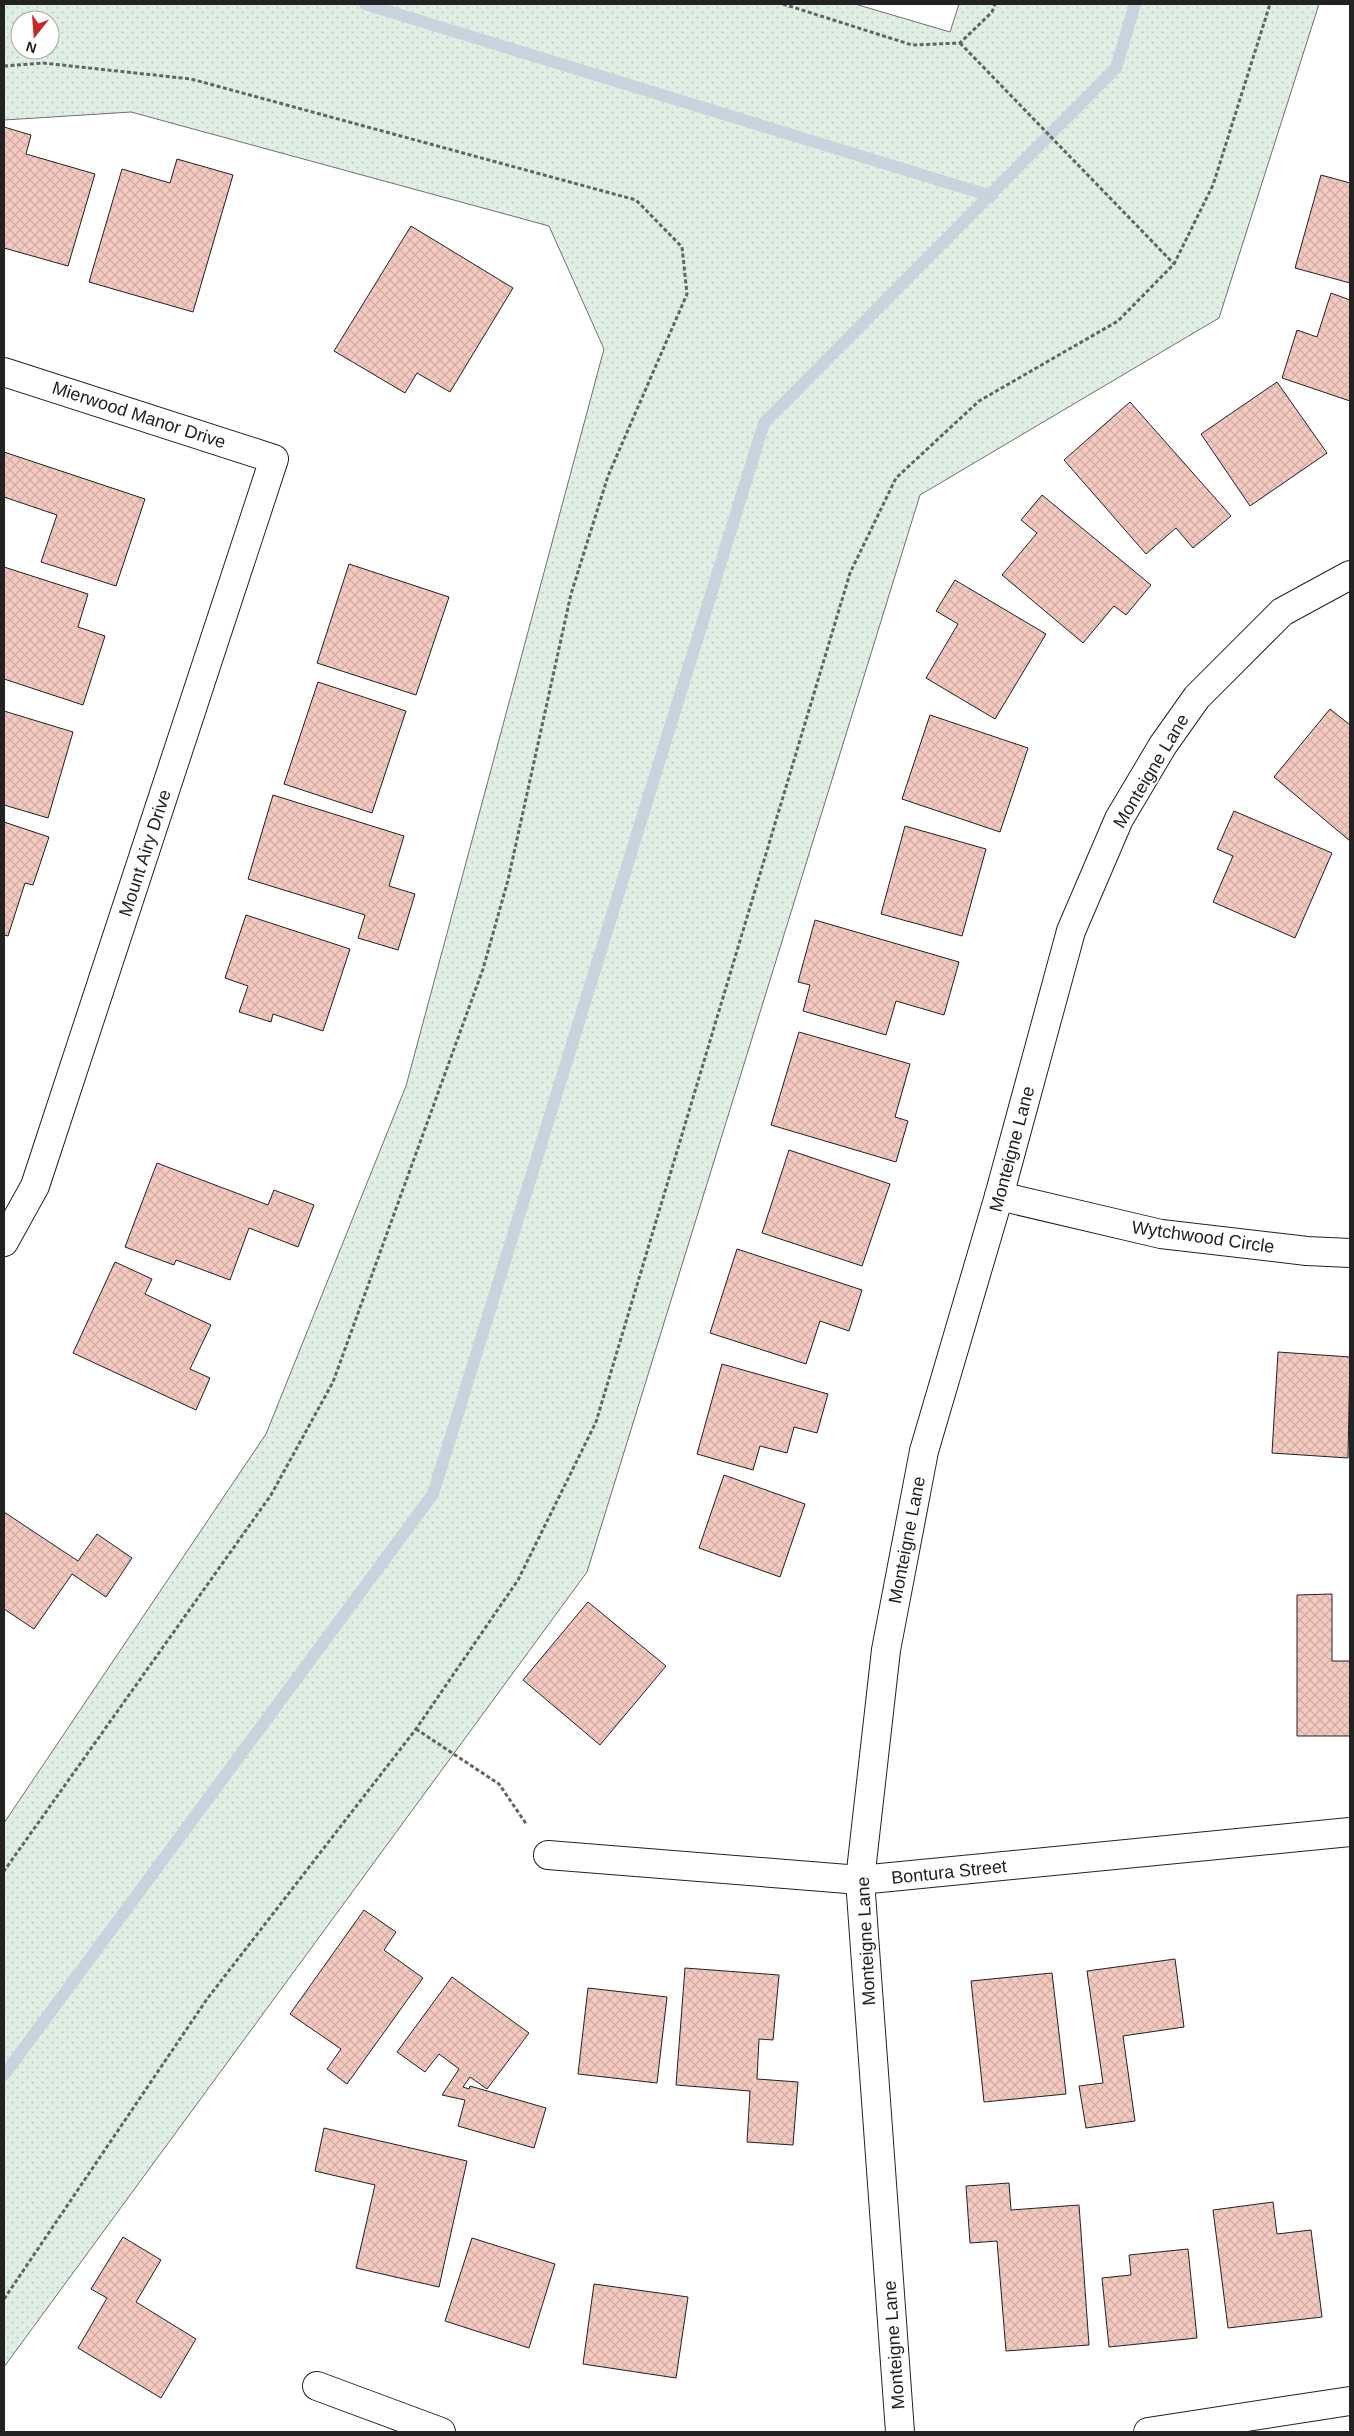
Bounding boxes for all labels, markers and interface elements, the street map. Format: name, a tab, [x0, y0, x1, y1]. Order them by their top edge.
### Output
north arrow	[10, 10, 60, 60]
text: N	[24, 38, 38, 57]
street label: Mierwood Manor Drive	[50, 378, 228, 452]
street label: Monteigne Lane	[1109, 711, 1193, 831]
street label: Mount Airy Drive	[115, 787, 175, 919]
street label: Monteigne Lane	[986, 1084, 1038, 1214]
street label: Wytchwood Circle	[1130, 1217, 1276, 1257]
street label: Monteigne Lane	[885, 1475, 929, 1605]
street label: Bontura Street	[890, 1856, 1008, 1888]
street label: Monteigne Lane	[853, 1876, 879, 2006]
street label: Monteigne Lane	[880, 2280, 908, 2410]

